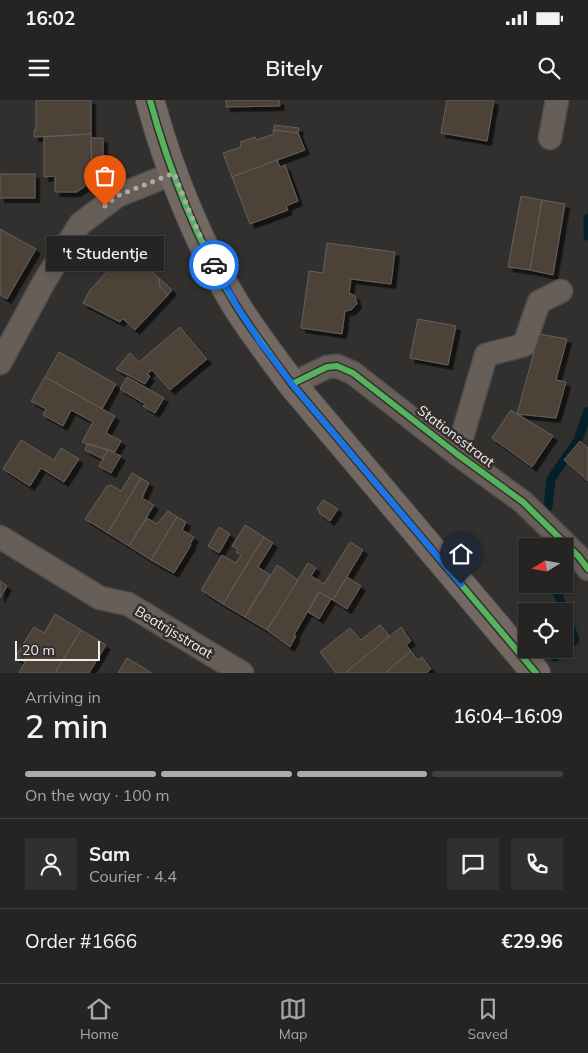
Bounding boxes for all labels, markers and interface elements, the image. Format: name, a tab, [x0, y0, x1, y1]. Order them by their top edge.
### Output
text: 16:02	[25, 6, 75, 30]
icon: menu	[25, 54, 53, 82]
text: Bitely	[265, 54, 323, 82]
icon: search	[535, 54, 563, 82]
pin	[84, 155, 126, 206]
icon: bag	[91, 162, 119, 190]
callout: 't Studentje	[46, 236, 164, 271]
courier	[189, 240, 239, 290]
text: 't Studentje	[62, 243, 148, 263]
icon: car	[200, 251, 228, 279]
street label: Stationsstraat	[414, 401, 498, 471]
pin	[440, 533, 482, 584]
north arrow	[518, 538, 572, 592]
map controls	[518, 538, 573, 658]
icon: home	[447, 540, 475, 568]
street label: Beatrijsstraat	[132, 602, 216, 662]
button: locate	[518, 603, 573, 658]
scale bar	[15, 638, 100, 661]
text: 20 m	[22, 641, 55, 659]
text: Arriving in	[25, 687, 101, 707]
text: 16:04–16:09	[453, 704, 563, 728]
text: 2 min	[25, 706, 108, 746]
text: On the way · 100 m	[25, 785, 170, 805]
button: person	[25, 838, 77, 890]
button: chat	[447, 838, 499, 890]
button: phone	[511, 838, 563, 890]
text: Sam	[89, 842, 130, 866]
text: Courier · 4.4	[89, 866, 177, 886]
text: Order #1666	[25, 929, 137, 953]
text: €29.96	[501, 929, 563, 953]
tab: Home	[80, 995, 119, 1043]
tab: Map	[279, 995, 308, 1043]
tab: Saved	[468, 995, 508, 1043]

